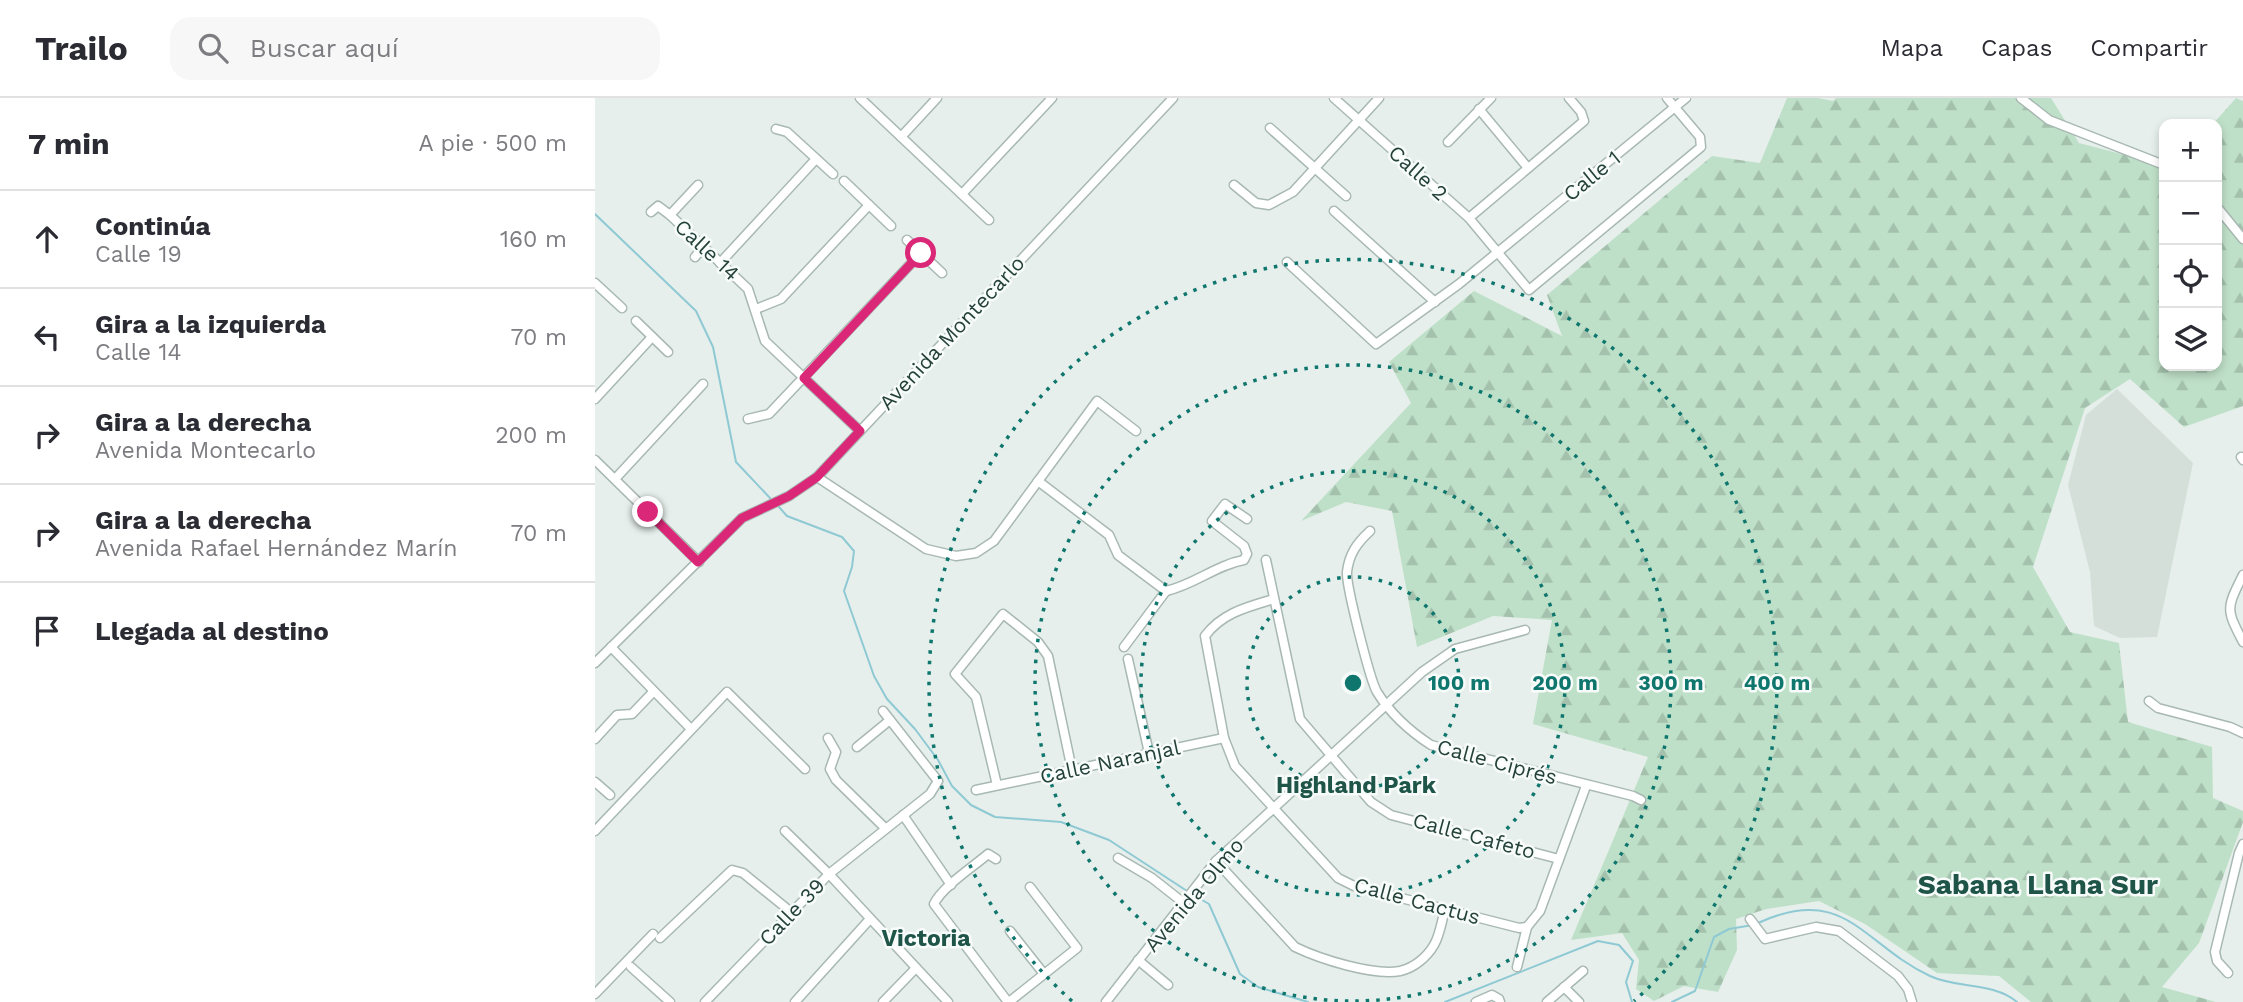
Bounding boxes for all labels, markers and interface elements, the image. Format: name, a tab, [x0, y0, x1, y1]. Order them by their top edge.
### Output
search box	[170, 17, 660, 80]
text: Trailo	[35, 29, 128, 68]
icon: search	[194, 29, 232, 67]
text: Buscar aquí	[250, 33, 399, 63]
text: Mapa	[1880, 34, 1943, 62]
text: Capas	[1981, 34, 2052, 62]
text: Compartir	[2090, 34, 2208, 62]
map controls	[2159, 119, 2222, 371]
button: +	[2159, 119, 2222, 182]
text: 7 min	[28, 126, 110, 161]
text: A pie · 500 m	[418, 130, 567, 157]
street label: Calle 2	[1384, 140, 1453, 206]
street label: Calle 1	[1558, 145, 1625, 206]
button: −	[2159, 182, 2222, 245]
text: Continúa	[95, 211, 211, 241]
street label: Calle 14	[670, 214, 745, 286]
icon: ahead	[28, 220, 66, 258]
text: 160 m	[500, 226, 567, 253]
route start	[905, 237, 936, 268]
text: Calle 19	[95, 241, 182, 268]
button: locate	[2159, 245, 2222, 308]
street label: Avenida Montecarlo	[874, 250, 1030, 415]
button: layers	[2159, 308, 2222, 371]
text: Gira a la izquierda	[95, 309, 326, 339]
icon: left	[28, 318, 66, 356]
text: 70 m	[510, 324, 567, 351]
text: Calle 14	[95, 339, 182, 366]
text: Gira a la derecha	[95, 407, 311, 437]
icon: right	[28, 416, 66, 454]
text: 200 m	[495, 422, 567, 449]
text: Avenida Montecarlo	[95, 437, 316, 464]
route end	[632, 496, 663, 527]
text: Gira a la derecha	[95, 505, 311, 535]
icon: right	[28, 514, 66, 552]
text: 70 m	[510, 520, 567, 547]
text: Avenida Rafael Hernández Marín	[95, 535, 458, 562]
icon: arrive	[28, 612, 66, 650]
text: Llegada al destino	[95, 616, 329, 646]
text: 100 m	[1428, 670, 1490, 695]
text: 200 m	[1532, 670, 1598, 695]
text: 300 m	[1638, 670, 1704, 695]
text: 400 m	[1744, 670, 1810, 695]
centre of rings	[1341, 671, 1365, 695]
street label: Calle Naranjal	[1038, 734, 1183, 789]
street label: Calle Ciprés	[1434, 734, 1560, 790]
district label: Highland Park	[1276, 772, 1437, 799]
street label: Calle Cafeto	[1410, 807, 1538, 864]
street label: Avenida Olmo	[1139, 833, 1249, 957]
district label: Sabana Llana Sur	[1918, 868, 2158, 901]
street label: Calle Cactus	[1351, 872, 1483, 929]
street label: Calle 39	[754, 873, 830, 950]
district label: Victoria	[881, 925, 971, 952]

